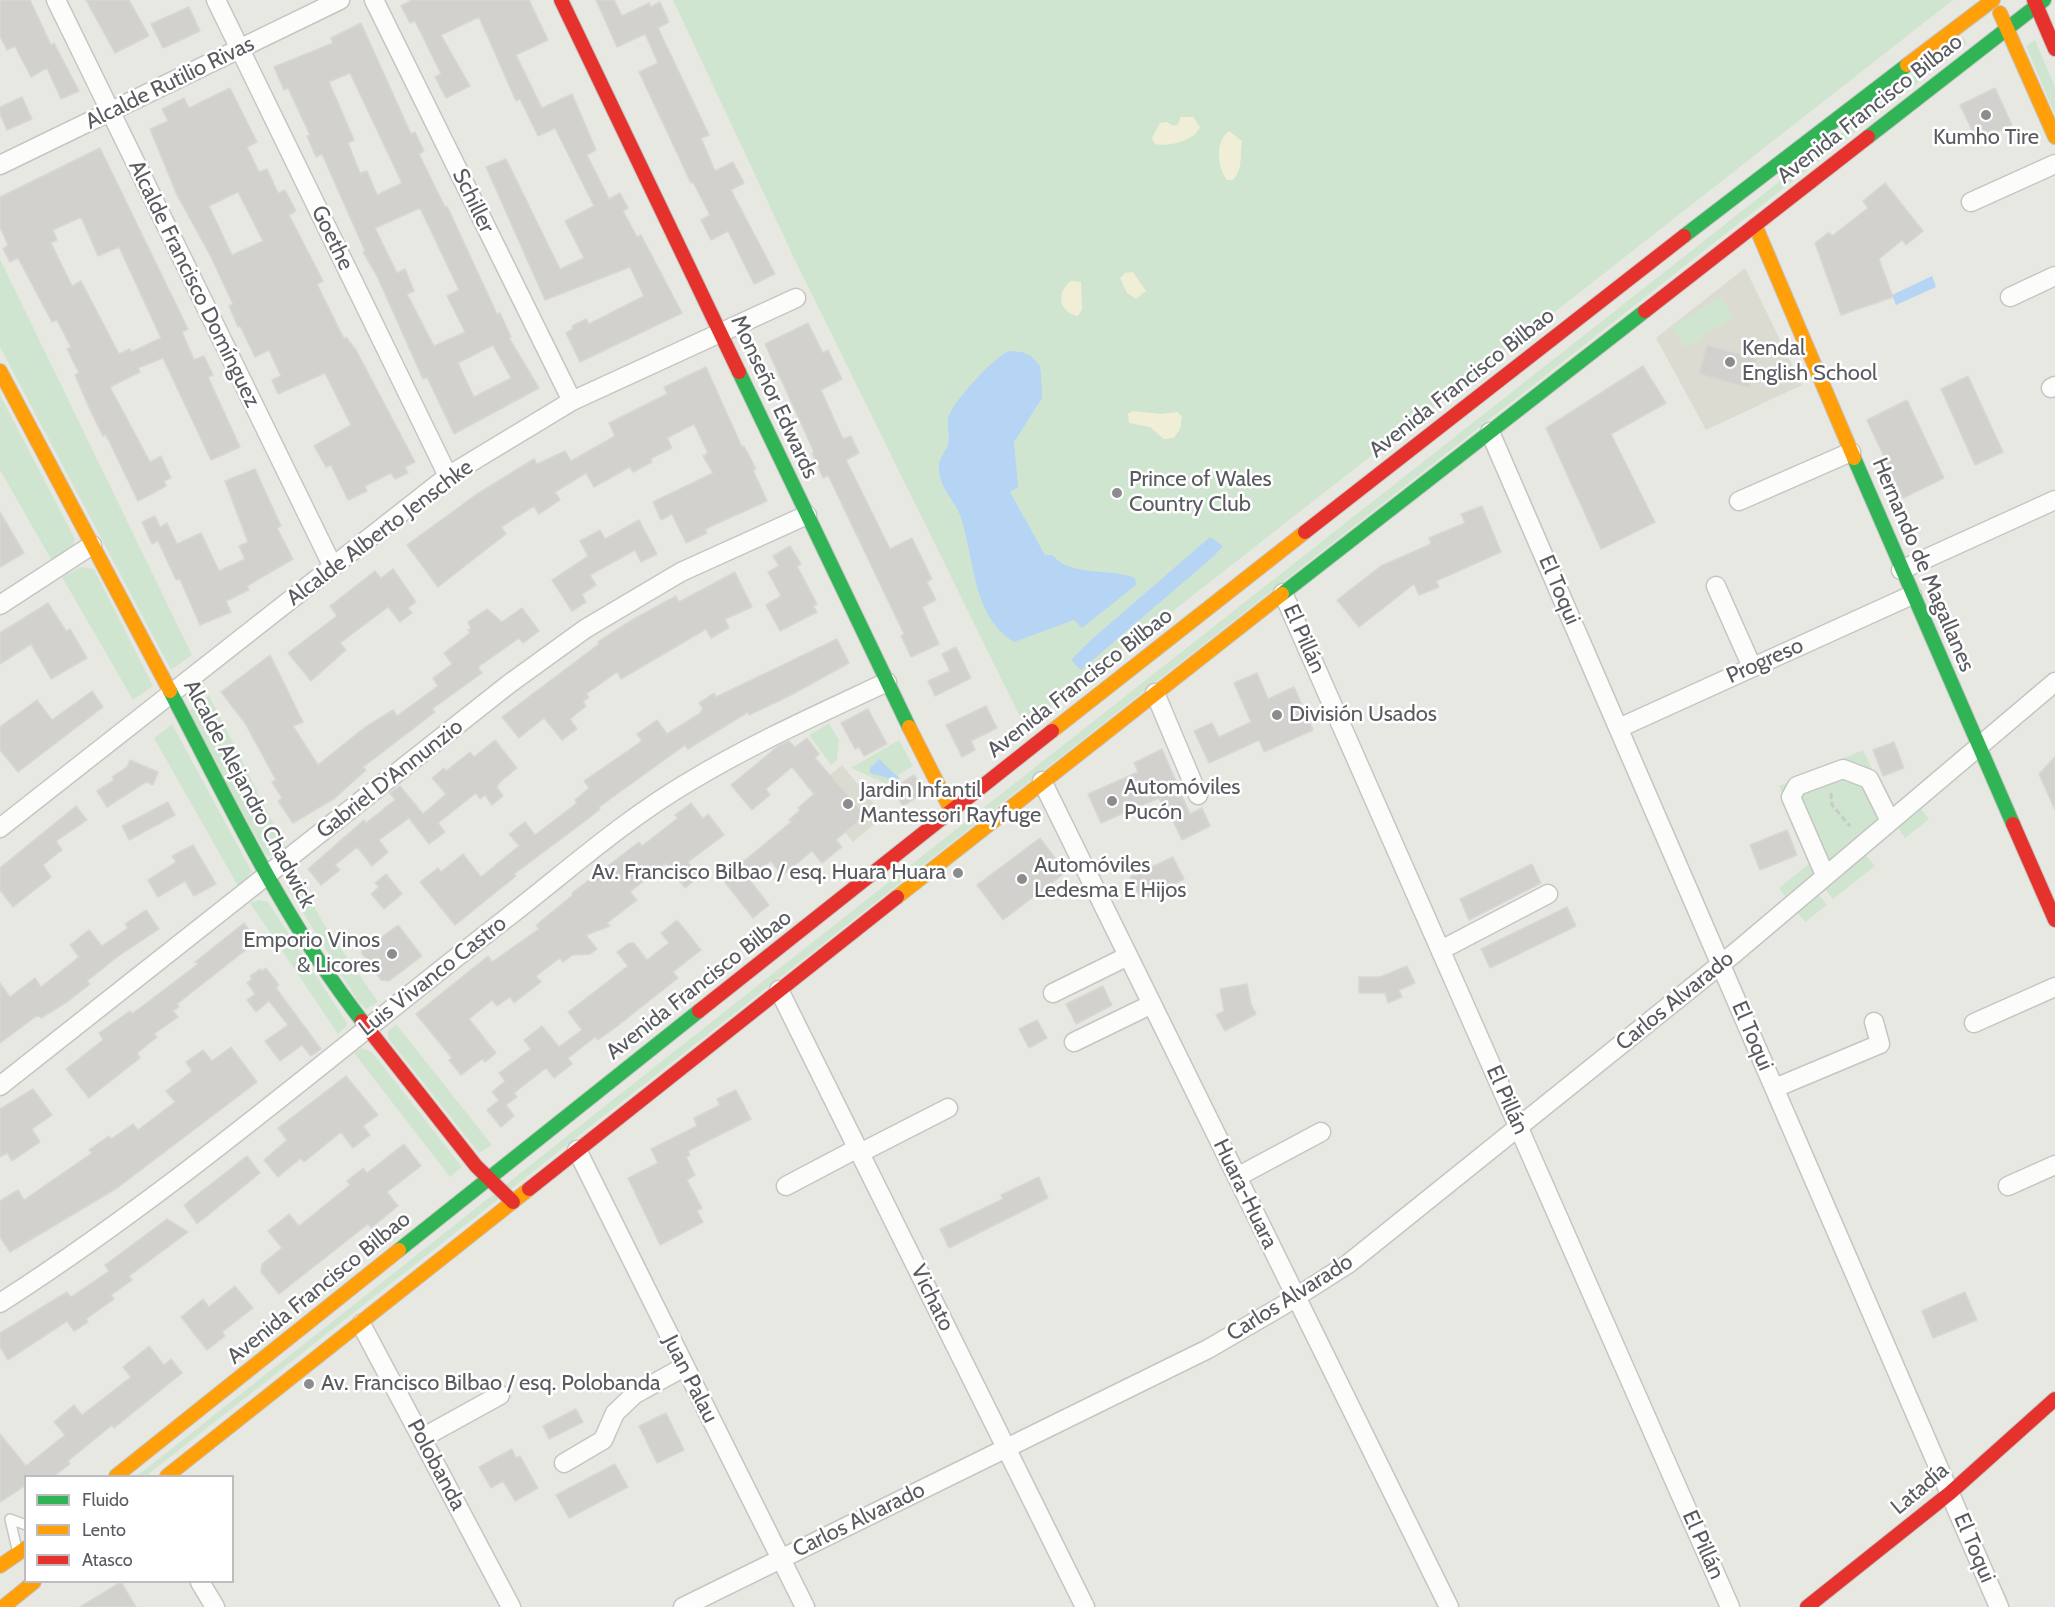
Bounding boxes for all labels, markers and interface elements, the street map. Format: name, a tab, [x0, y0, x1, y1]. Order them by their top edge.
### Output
street label: Avenida Francisco Bilbao	[1772, 28, 1968, 190]
street label: Alcalde Rutilio Rivas	[81, 31, 259, 135]
marker: Kumho Tire	[1979, 108, 1993, 122]
place label: Kumho Tire	[1933, 125, 2039, 151]
street label: Alcalde Francisco Domínguez	[123, 156, 265, 412]
street label: Schiller	[446, 165, 500, 237]
street label: Goethe	[305, 201, 359, 275]
street label: Avenida Francisco Bilbao	[1364, 302, 1560, 464]
street label: Monseñor Edwards	[725, 311, 823, 483]
place label: Kendal English School	[1742, 336, 1877, 388]
marker: Kendal English School	[1723, 355, 1737, 369]
street label: Alcalde Alberto Jenschke	[282, 454, 478, 612]
street label: Hernando de Magallanes	[1866, 454, 1980, 676]
place label: Prince of Wales Country Club	[1129, 467, 1272, 518]
marker: Prince of Wales Country Club	[1110, 486, 1124, 500]
street label: El Toqui	[1533, 551, 1585, 629]
street label: El Pillán	[1277, 600, 1331, 678]
street label: Avenida Francisco Bilbao	[982, 602, 1178, 764]
street label: Progreso	[1723, 632, 1807, 690]
street label: Alcalde Alejandro Chadwick	[178, 675, 320, 913]
place label: División Usados	[1289, 702, 1437, 728]
marker: División Usados	[1270, 708, 1284, 722]
street label: Gabriel D'Annunzio	[312, 714, 468, 844]
place label: Automóviles Pucón	[1124, 775, 1240, 826]
place label: Jardin Infantil Mantessori Rayfuge	[860, 778, 1041, 830]
marker: Automóviles Pucón	[1105, 794, 1119, 808]
marker: Jardin Infantil Mantessori Rayfuge	[841, 797, 855, 811]
place label: Automóviles Ledesma E Hijos	[1034, 853, 1186, 904]
place label: Av. Francisco Bilbao / esq. Huara Huara	[591, 860, 946, 886]
marker: Av. Francisco Bilbao / esq. Huara Huara	[951, 866, 965, 880]
marker: Automóviles Ledesma E Hijos	[1015, 872, 1029, 886]
street label: Avenida Francisco Bilbao	[601, 904, 797, 1066]
street label: Luis Vivanco Castro	[354, 910, 512, 1042]
place label: Emporio Vinos & Licores	[243, 928, 380, 980]
street label: Carlos Alvarado	[1611, 946, 1739, 1056]
marker: Emporio Vinos & Licores	[385, 947, 399, 961]
street label: El Toqui	[1726, 997, 1778, 1075]
street label: El Pillán	[1480, 1061, 1534, 1139]
street label: Huara-Huara	[1207, 1135, 1283, 1253]
street label: Avenida Francisco Bilbao	[222, 1206, 416, 1370]
street label: Carlos Alvarado	[1222, 1249, 1358, 1347]
street label: Vichato	[905, 1260, 959, 1336]
street label: Juan Palau	[657, 1331, 723, 1427]
place label: Av. Francisco Bilbao / esq. Polobanda	[321, 1371, 661, 1397]
marker: Av. Francisco Bilbao / esq. Polobanda	[302, 1377, 316, 1391]
street label: Polobanda	[401, 1415, 471, 1515]
street label: Latadía	[1886, 1457, 1954, 1521]
legend	[24, 1475, 234, 1583]
street label: Carlos Alvarado	[789, 1477, 929, 1563]
text: Fluido	[82, 1489, 129, 1511]
street label: El Pillán	[1676, 1506, 1730, 1584]
street label: El Toqui	[1948, 1509, 2000, 1587]
text: Lento	[82, 1519, 126, 1541]
text: Atasco	[82, 1549, 133, 1571]

